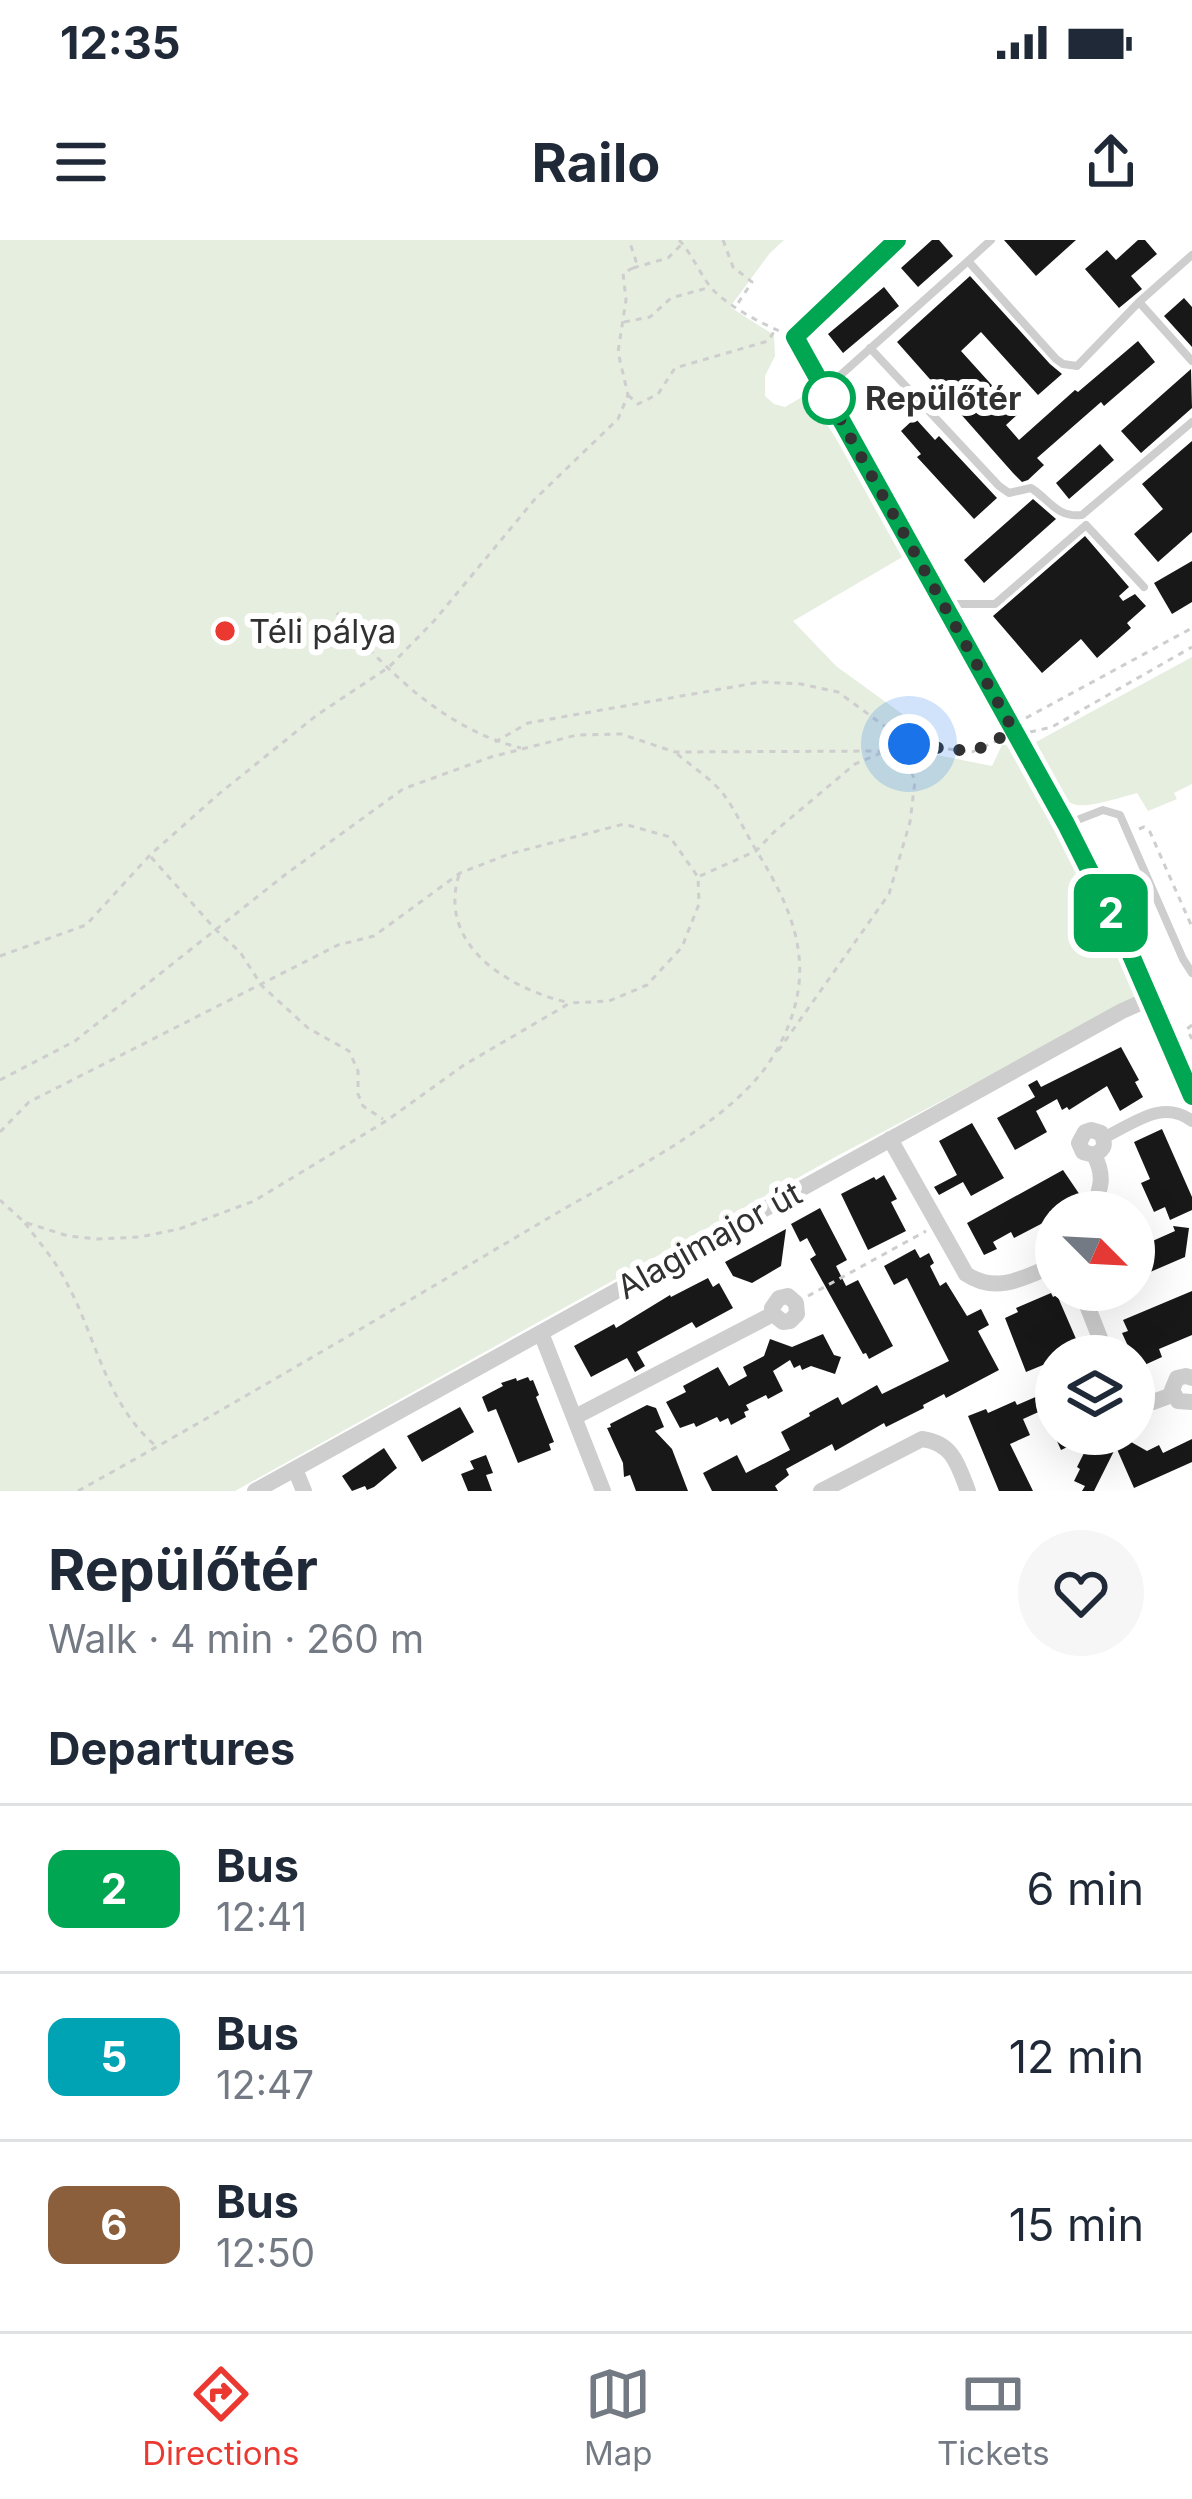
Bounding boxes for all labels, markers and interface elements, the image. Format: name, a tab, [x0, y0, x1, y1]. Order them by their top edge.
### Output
text: 12:35	[60, 15, 181, 70]
icon: menu	[48, 129, 114, 195]
icon: share	[1078, 129, 1144, 195]
text: Railo	[532, 130, 660, 195]
marker: Repülőtér	[804, 373, 854, 423]
place label: Repülőtér	[865, 378, 1021, 418]
place label: Téli pálya	[249, 611, 396, 651]
marker: Téli pálya	[212, 618, 238, 644]
your location	[879, 714, 939, 774]
line badge: 2	[1072, 874, 1150, 952]
text: 2	[1098, 887, 1124, 938]
street label: Alagimajor út	[610, 1173, 808, 1307]
north arrow	[1035, 1191, 1155, 1311]
map controls	[1035, 1191, 1155, 1455]
button: layers	[1035, 1335, 1155, 1455]
button: heart	[1018, 1530, 1144, 1656]
text: Repülőtér	[48, 1535, 318, 1604]
text: Walk · 4 min · 260 m	[48, 1615, 424, 1662]
text: Departures	[48, 1721, 295, 1776]
text: Bus	[216, 1838, 299, 1893]
text: 6 min	[1027, 1861, 1144, 1916]
text: 2	[101, 1863, 127, 1914]
text: 12:41	[216, 1893, 307, 1940]
text: Bus	[216, 2006, 299, 2061]
text: 12 min	[1009, 2029, 1144, 2084]
text: 5	[101, 2031, 127, 2082]
text: 12:47	[216, 2061, 314, 2108]
text: Bus	[216, 2174, 299, 2229]
text: 15 min	[1009, 2197, 1144, 2252]
text: 6	[100, 2199, 128, 2250]
text: 12:50	[216, 2229, 315, 2276]
tab: Directions	[142, 2361, 300, 2473]
tab: Map	[584, 2361, 653, 2473]
tab: Tickets	[937, 2361, 1050, 2473]

